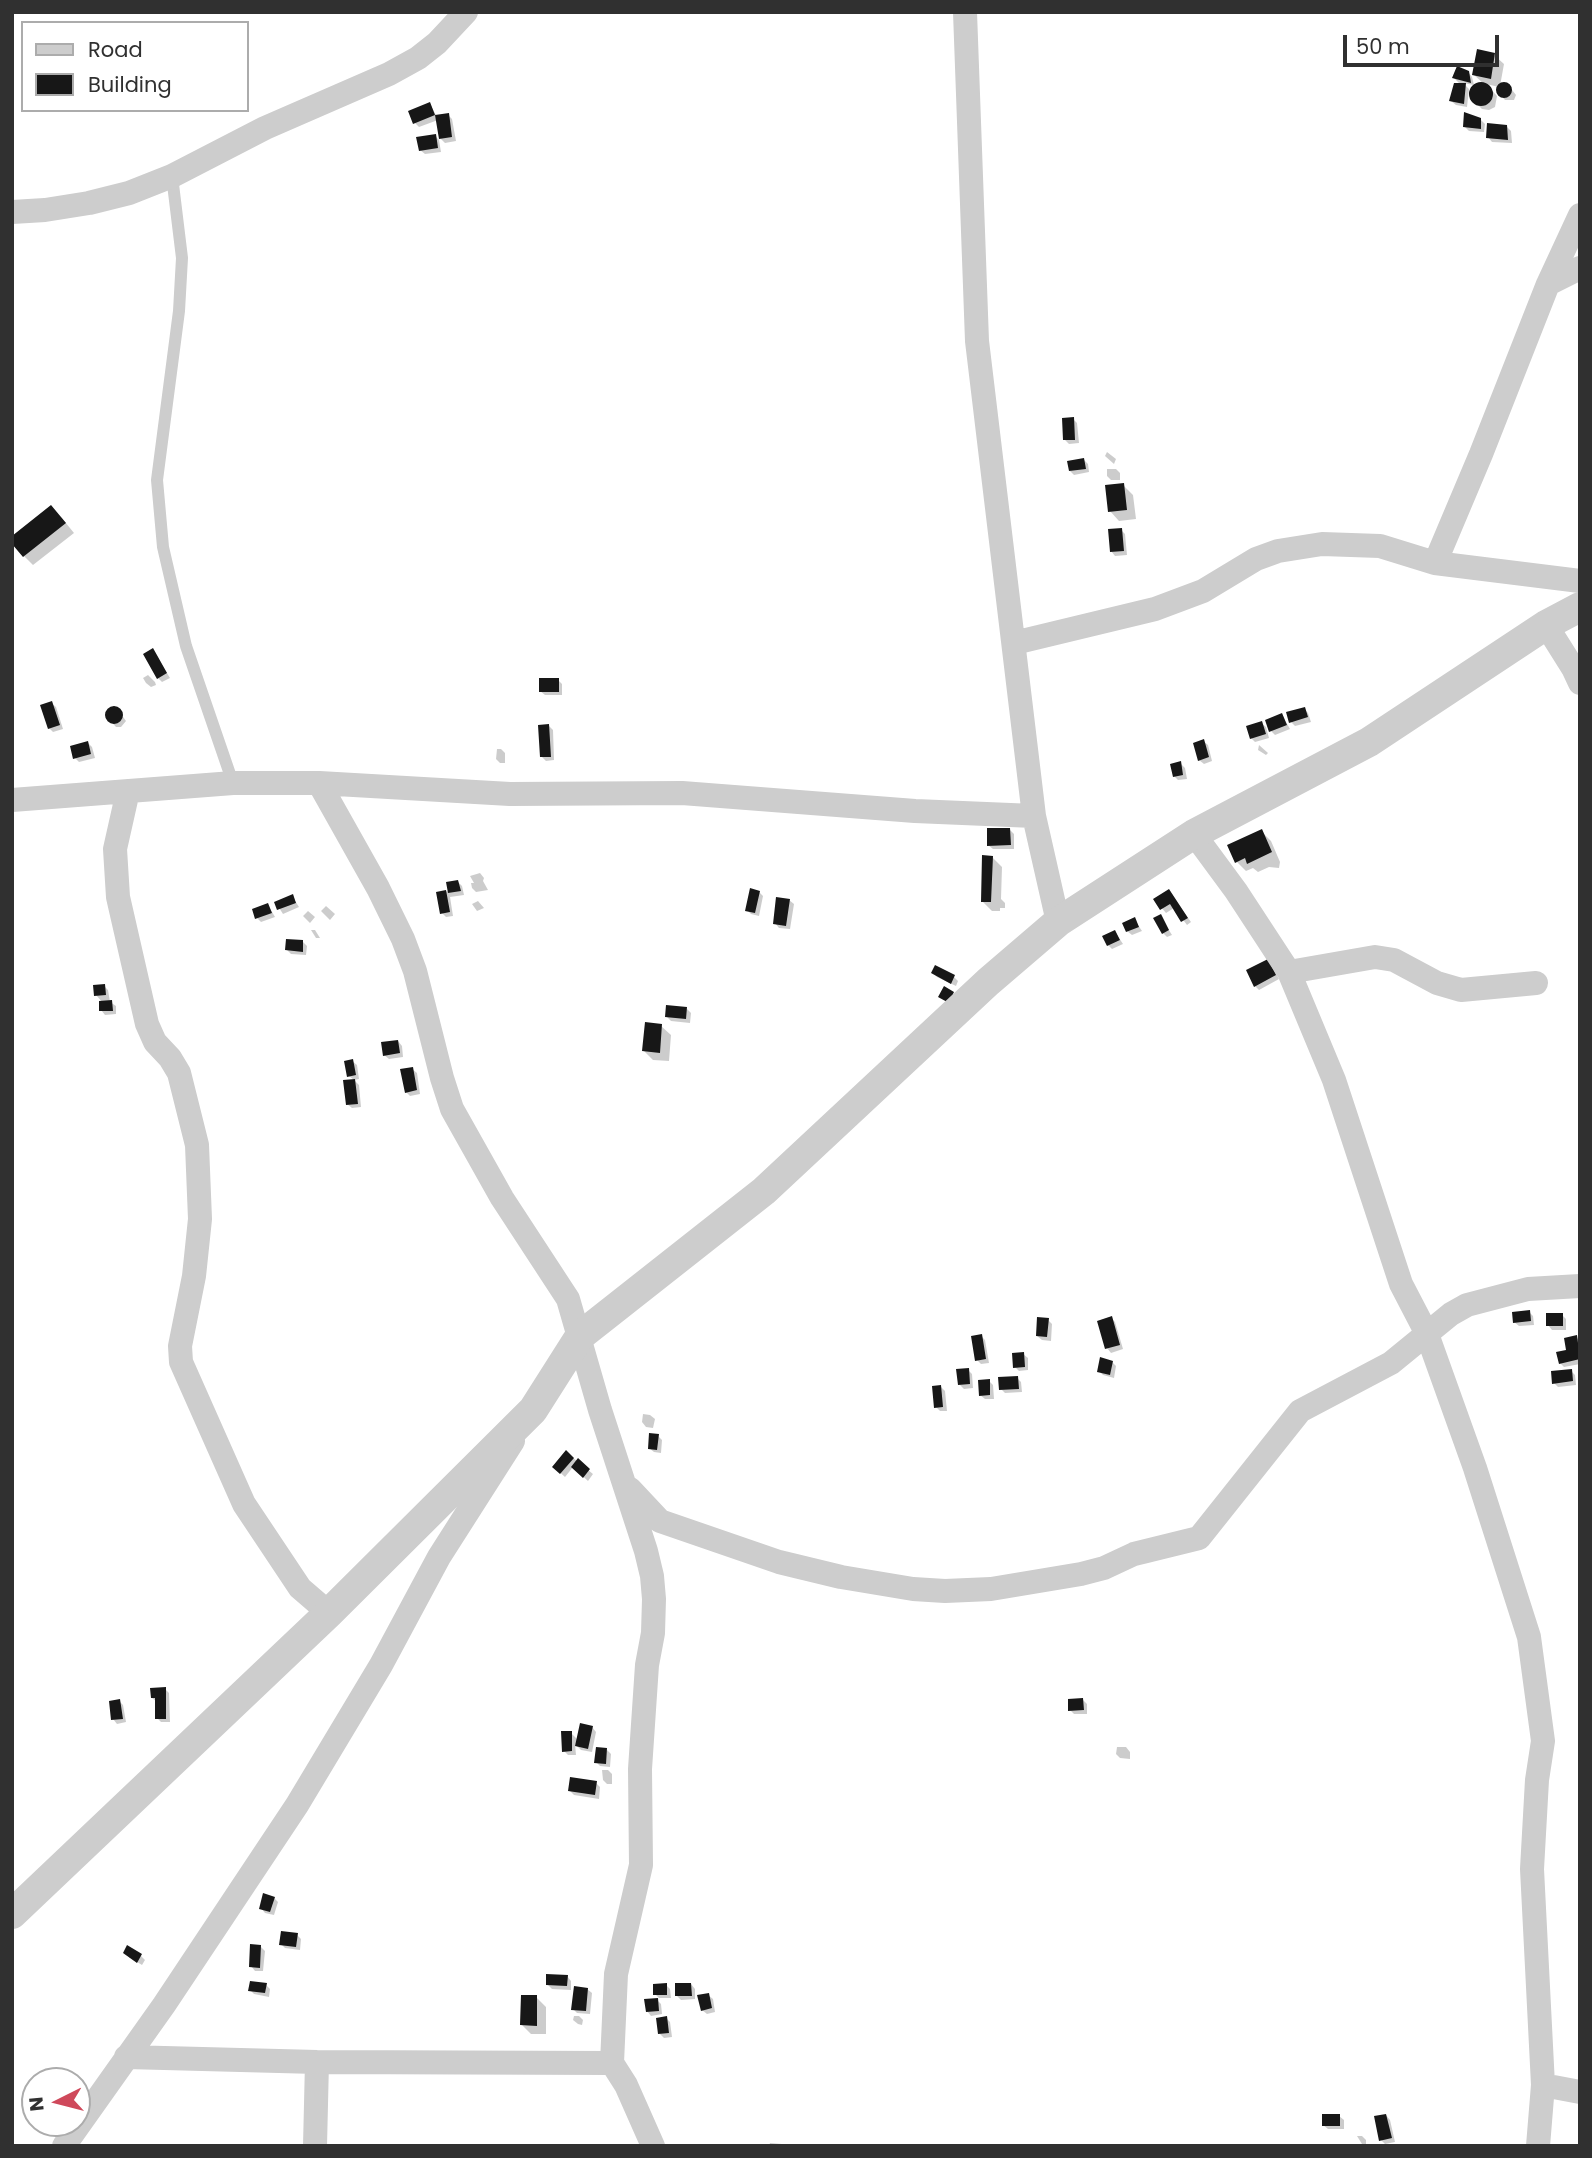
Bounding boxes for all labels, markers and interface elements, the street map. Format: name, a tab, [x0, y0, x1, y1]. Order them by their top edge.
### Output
legend	[21, 21, 248, 112]
scale bar	[1347, 21, 1503, 65]
text: 50 m	[1356, 32, 1410, 61]
text: Road	[88, 35, 143, 64]
text: Building	[88, 70, 172, 99]
north arrow	[21, 2067, 91, 2137]
text: N	[22, 2096, 51, 2113]

